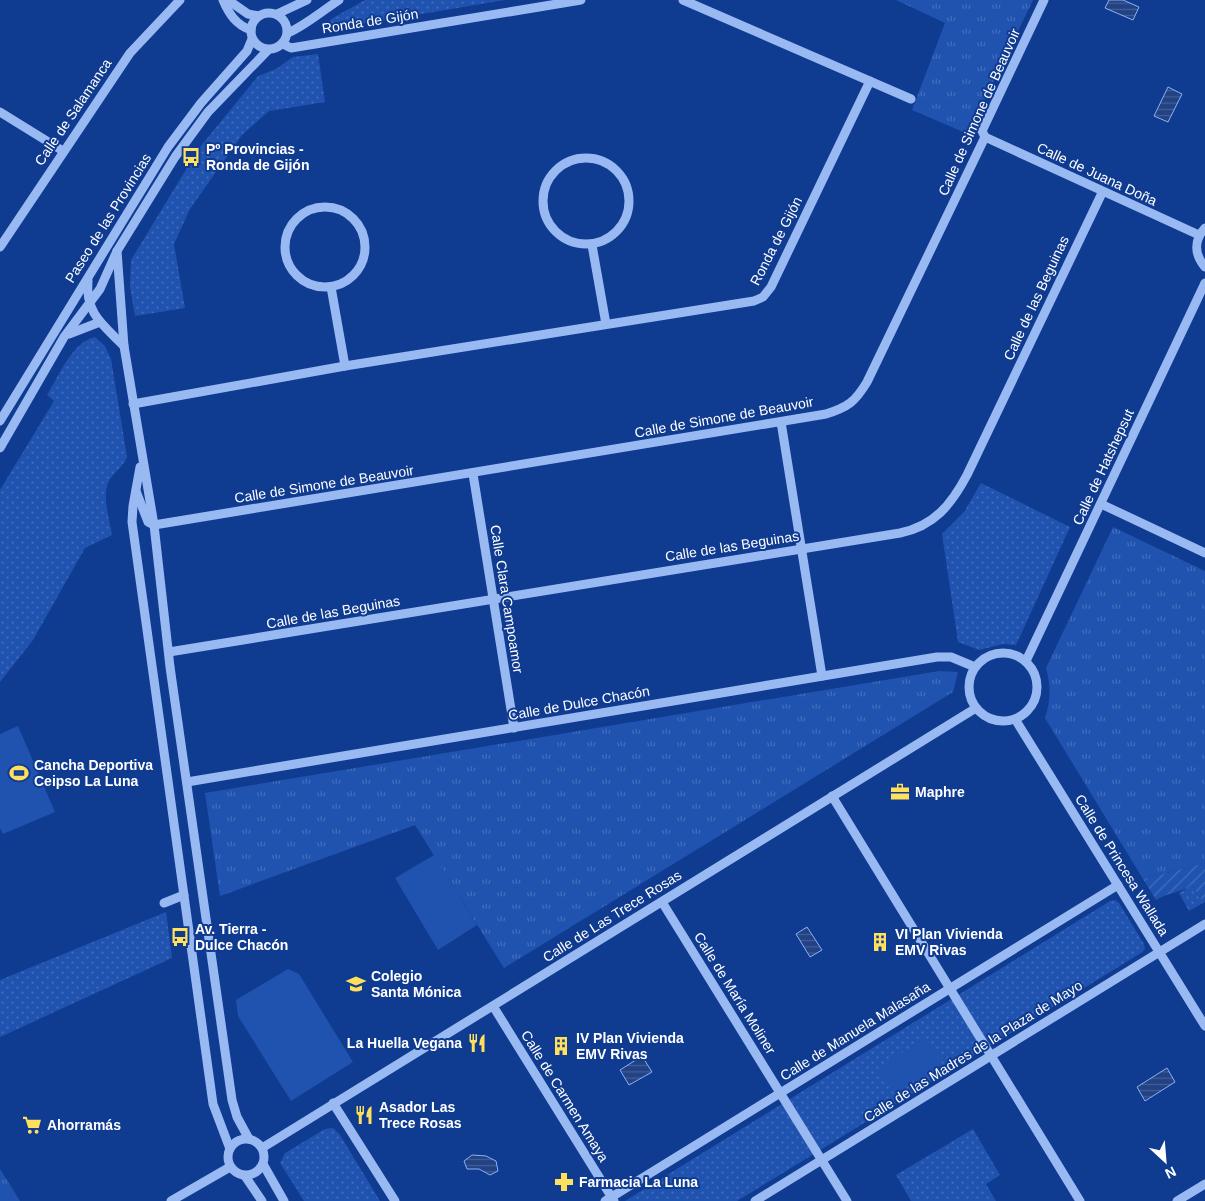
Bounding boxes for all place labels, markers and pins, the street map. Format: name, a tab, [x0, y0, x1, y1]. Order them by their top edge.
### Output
place label: Pº Provincias - Ronda de Gijón	[206, 141, 309, 173]
bus stop icon: Pº Provincias - Ronda de Gijón	[180, 146, 202, 168]
place label: Cancha Deportiva Ceipso La Luna	[34, 757, 153, 789]
sports icon: Cancha Deportiva Ceipso La Luna	[8, 762, 30, 784]
office icon: Maphre	[889, 781, 911, 803]
place label: Maphre	[915, 784, 965, 800]
place label: Av. Tierra - Dulce Chacón	[195, 921, 288, 953]
bus stop icon: Av. Tierra - Dulce Chacón	[169, 926, 191, 948]
place label: VI Plan Vivienda EMV Rivas	[895, 926, 1003, 958]
building icon: VI Plan Vivienda EMV Rivas	[869, 931, 891, 953]
place label: Colegio Santa Mónica	[371, 968, 461, 1000]
school or university icon: Colegio Santa Mónica	[345, 973, 367, 995]
place label: IV Plan Vivienda EMV Rivas	[576, 1030, 684, 1062]
restaurant icon: La Huella Vegana	[466, 1032, 488, 1054]
place label: La Huella Vegana	[347, 1035, 462, 1051]
building icon: IV Plan Vivienda EMV Rivas	[550, 1035, 572, 1057]
place label: Asador Las Trece Rosas	[379, 1099, 462, 1131]
restaurant icon: Asador Las Trece Rosas	[353, 1104, 375, 1126]
supermarket icon: Ahorramás	[21, 1114, 43, 1136]
place label: Ahorramás	[47, 1117, 121, 1133]
pharmacy icon: Farmacia La Luna	[553, 1171, 575, 1193]
place label: Farmacia La Luna	[579, 1174, 698, 1190]

